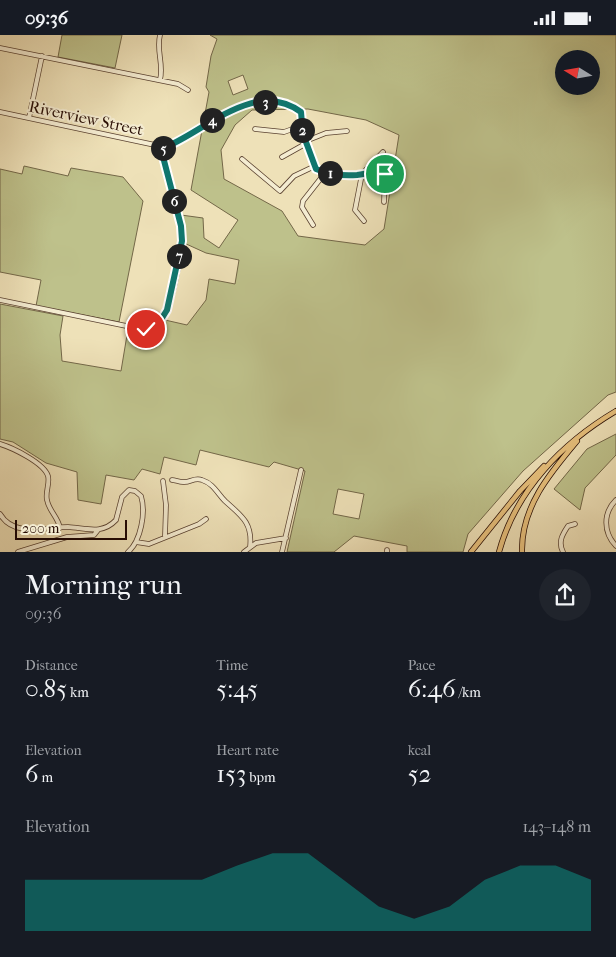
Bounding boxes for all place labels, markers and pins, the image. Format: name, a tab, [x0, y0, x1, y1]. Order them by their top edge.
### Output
pin: 3	[252, 89, 278, 115]
pin: 4	[200, 107, 224, 133]
pin: 2	[290, 117, 314, 143]
pin: 5	[150, 135, 176, 161]
pin	[364, 153, 406, 195]
pin: 1	[318, 161, 342, 185]
pin: 6	[162, 189, 186, 213]
pin: 7	[166, 243, 192, 269]
pin	[125, 308, 167, 350]

